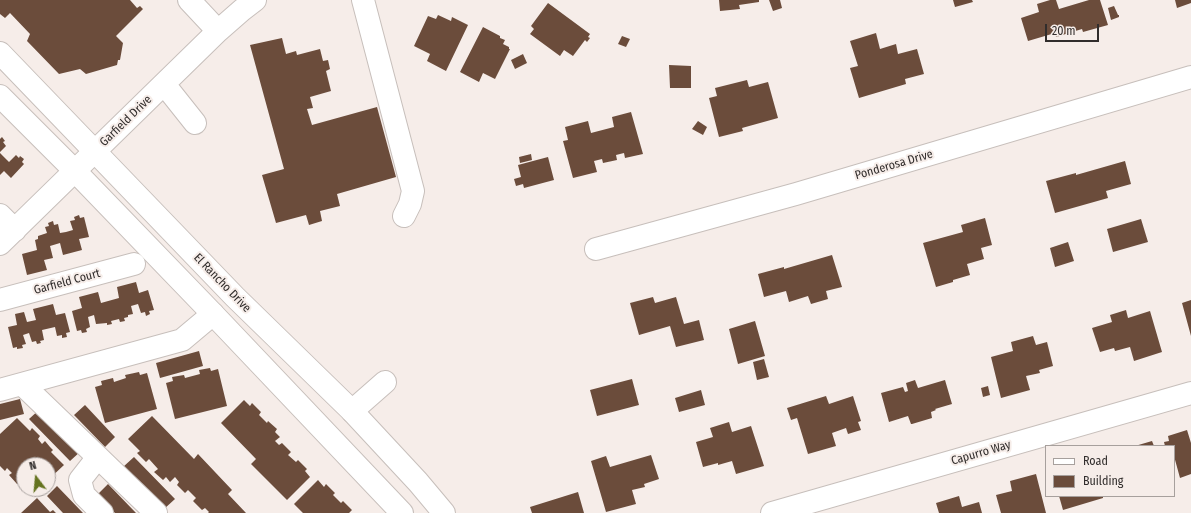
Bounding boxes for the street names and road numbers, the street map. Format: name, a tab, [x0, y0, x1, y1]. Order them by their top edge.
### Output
street label: Garfield Drive	[97, 93, 155, 149]
street label: Ponderosa Drive	[853, 147, 935, 183]
street label: El Rancho Drive	[190, 251, 254, 315]
street label: Garfield Court	[32, 266, 102, 298]
street label: Capurro Way	[950, 438, 1012, 468]

